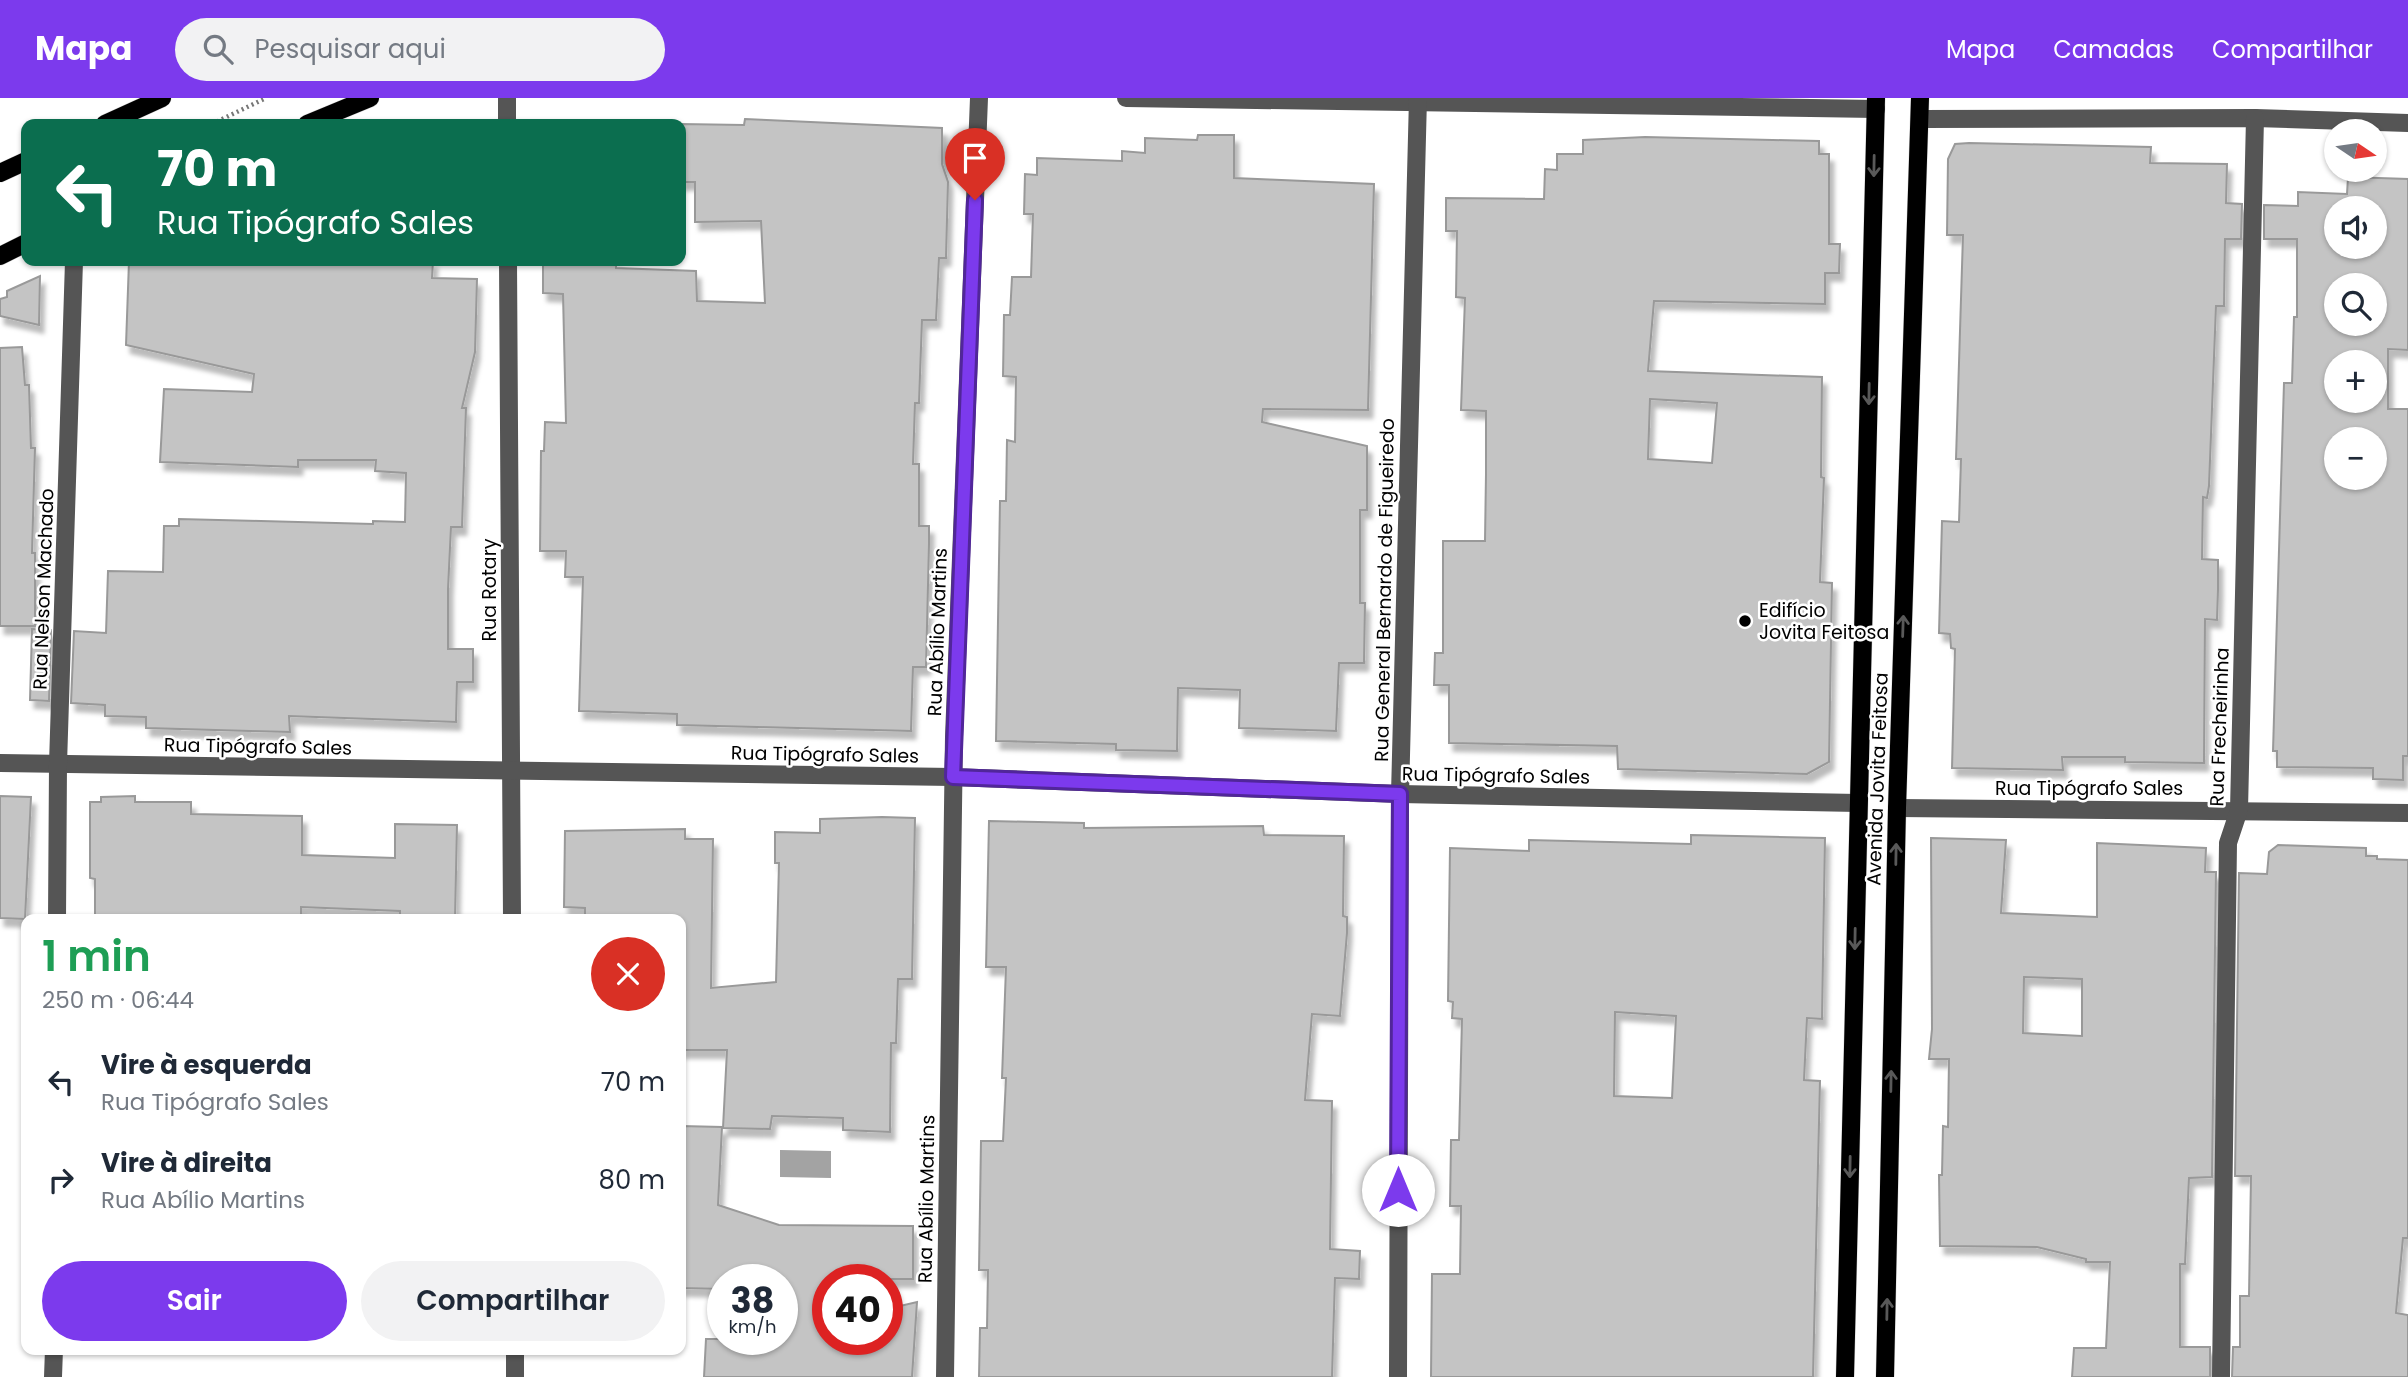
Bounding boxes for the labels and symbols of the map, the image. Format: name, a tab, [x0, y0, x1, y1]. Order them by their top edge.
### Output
north arrow	[2324, 119, 2387, 182]
pin	[945, 128, 1005, 200]
one-way arrow	[1868, 154, 1881, 177]
one-way arrow	[1862, 382, 1875, 405]
street label: Rua General Bernardo de Figueiredo	[1368, 418, 1401, 762]
street label: Rua Nelson Machado	[26, 488, 61, 690]
street label: Rua Rotary	[476, 538, 503, 641]
street label: Rua Abílio Martins	[921, 547, 954, 717]
place label: Edifício Jovita Feitosa	[1759, 597, 1889, 646]
marker: Edifício Jovita Feitosa	[1737, 613, 1753, 629]
one-way arrow	[1896, 615, 1909, 638]
street label: Rua Frecheirinha	[2203, 647, 2236, 807]
street label: Avenida Jovita Feitosa	[1860, 672, 1895, 886]
street label: Rua Tipógrafo Sales	[164, 731, 352, 762]
street label: Rua Tipógrafo Sales	[731, 739, 919, 770]
street label: Rua Tipógrafo Sales	[1402, 760, 1590, 791]
street label: Rua Tipógrafo Sales	[1995, 775, 2183, 802]
one-way arrow	[1889, 843, 1903, 866]
one-way arrow	[1848, 928, 1862, 951]
one-way arrow	[1885, 1070, 1898, 1093]
street label: Rua Abílio Martins	[912, 1115, 941, 1283]
position arrow	[1361, 1153, 1435, 1227]
one-way arrow	[1843, 1155, 1857, 1178]
speed limit sign: 40	[812, 1264, 903, 1355]
one-way arrow	[1880, 1298, 1894, 1321]

